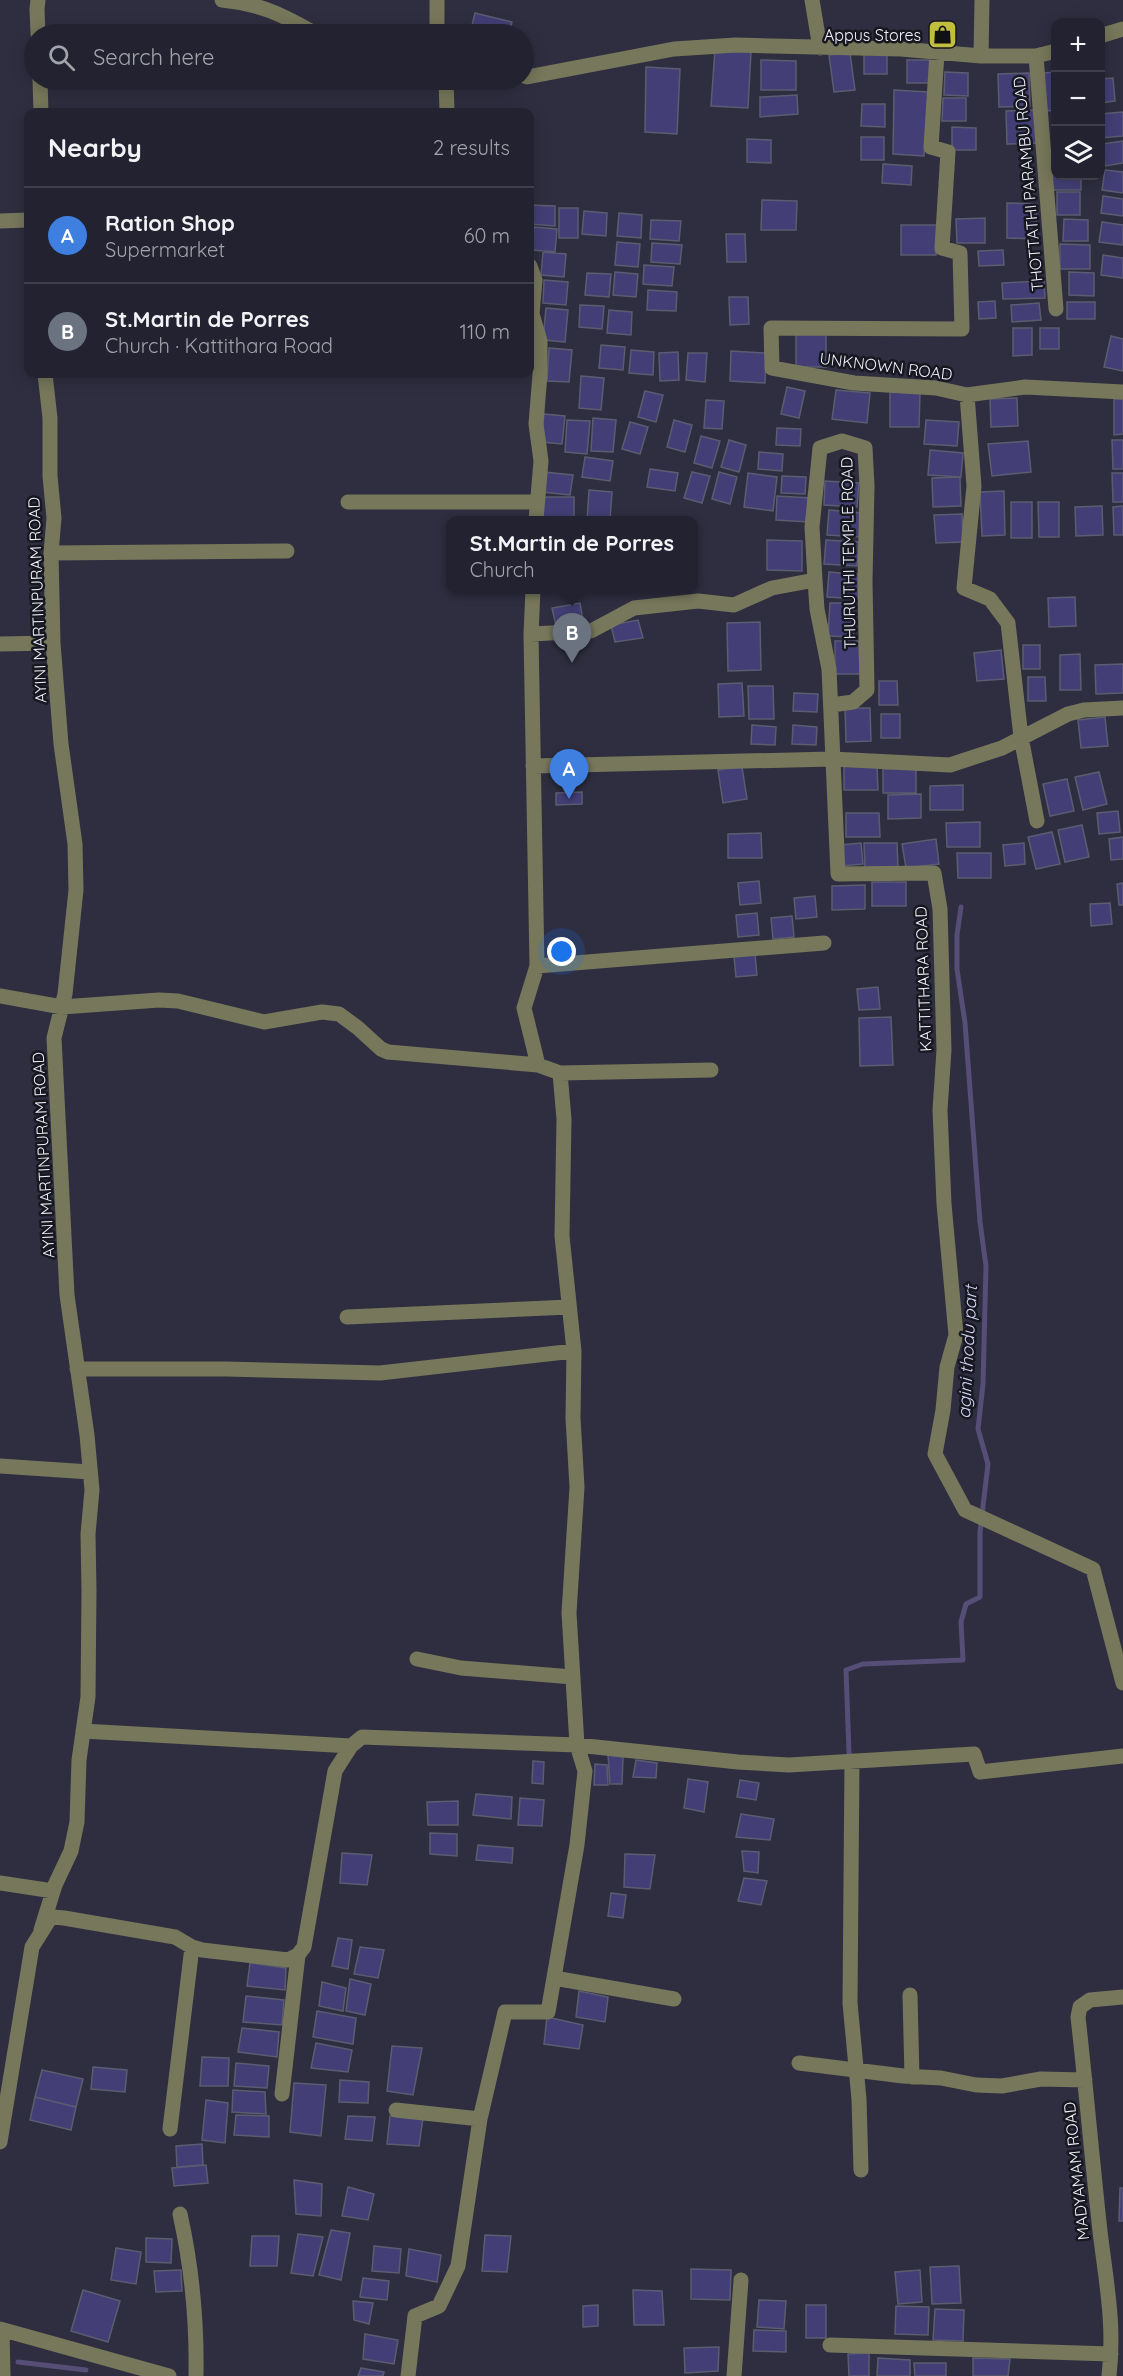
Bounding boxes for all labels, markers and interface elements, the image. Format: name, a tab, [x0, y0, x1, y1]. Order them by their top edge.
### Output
map controls	[1051, 18, 1105, 180]
button: +	[1051, 18, 1105, 72]
shop icon: Appus Stores	[926, 19, 958, 51]
search box	[24, 24, 534, 90]
place label: Appus Stores	[824, 25, 921, 45]
icon: search	[45, 41, 78, 74]
text: Search here	[93, 43, 214, 71]
button: −	[1051, 72, 1105, 126]
street label: THOTTATHI PARAMBU ROAD	[1009, 76, 1047, 292]
button: layers	[1051, 126, 1105, 180]
text: Nearby	[48, 131, 142, 164]
text: 2 results	[433, 135, 510, 160]
text: Ration Shop	[105, 209, 235, 237]
text: A	[61, 223, 74, 248]
text: 60 m	[464, 223, 510, 248]
text: Supermarket	[105, 237, 225, 262]
text: St.Martin de Porres	[105, 305, 309, 333]
text: B	[61, 319, 74, 344]
text: 110 m	[460, 319, 510, 344]
text: Church · Kattithara Road	[105, 333, 333, 358]
street label: UNKNOWN ROAD	[818, 348, 954, 384]
street label: THURUTHI TEMPLE ROAD	[836, 457, 860, 649]
street label: AYINI MARTINPURAM ROAD	[23, 497, 51, 703]
popup	[446, 516, 698, 594]
text: St.Martin de Porres	[470, 529, 674, 557]
text: Church	[470, 557, 535, 582]
pin: B	[552, 614, 592, 663]
pin: A	[550, 750, 588, 799]
street label: KATTITHARA ROAD	[910, 906, 936, 1052]
your location	[547, 937, 576, 966]
street label: AYINI MARTINPURAM ROAD	[28, 1052, 58, 1258]
water label: agini thodu part	[952, 1283, 982, 1419]
street label: MADYAMAM ROAD	[1059, 2101, 1093, 2241]

